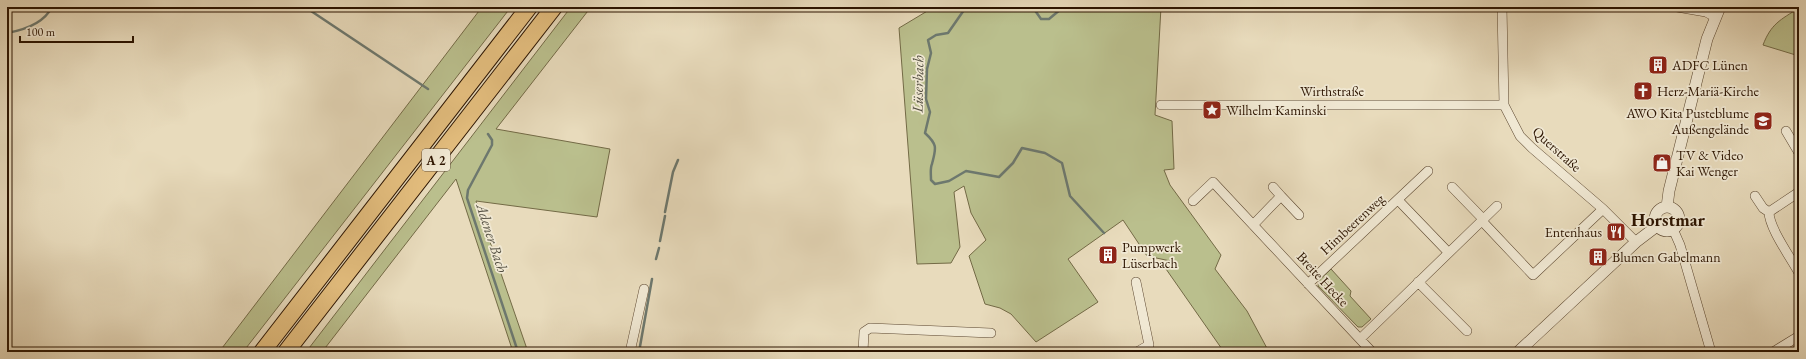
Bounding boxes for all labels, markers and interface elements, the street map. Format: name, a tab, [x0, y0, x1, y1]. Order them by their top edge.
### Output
scale bar	[20, 18, 133, 44]
text: 100 m	[26, 24, 56, 40]
building icon: ADFC Lünen	[1647, 54, 1669, 76]
water label: Lüserbach	[907, 55, 928, 114]
place label: ADFC Lünen	[1671, 56, 1749, 74]
church icon: Herz-Mariä-Kirche	[1632, 80, 1654, 102]
street label: Wirthstraße	[1300, 82, 1365, 100]
place label: Herz-Mariä-Kirche	[1657, 82, 1760, 100]
place icon: Wilhelm Kaminski	[1201, 99, 1223, 121]
place label: Wilhelm Kaminski	[1226, 101, 1327, 119]
place label: AWO Kita Pusteblume Außengelände	[1625, 104, 1750, 138]
school or university icon: AWO Kita Pusteblume Außengelände	[1752, 110, 1774, 132]
street label: Querstraße	[1529, 122, 1586, 176]
place label: TV & Video Kai Wenger	[1676, 146, 1743, 180]
road number: A 2	[422, 149, 450, 171]
shop icon: TV & Video Kai Wenger	[1651, 152, 1673, 174]
street label: Himbeerenweg	[1316, 189, 1389, 258]
water label: Adener Bach	[472, 200, 513, 275]
district label: Horstmar	[1631, 208, 1706, 231]
restaurant icon: Entenhaus	[1605, 221, 1627, 243]
place label: Entenhaus	[1545, 223, 1602, 241]
place label: Pumpwerk Lüserbach	[1122, 238, 1181, 272]
building icon: Pumpwerk Lüserbach	[1097, 244, 1119, 266]
building icon: Blumen Gabelmann	[1587, 246, 1609, 268]
street label: Breite Hecke	[1293, 248, 1353, 311]
place label: Blumen Gabelmann	[1612, 248, 1721, 266]

